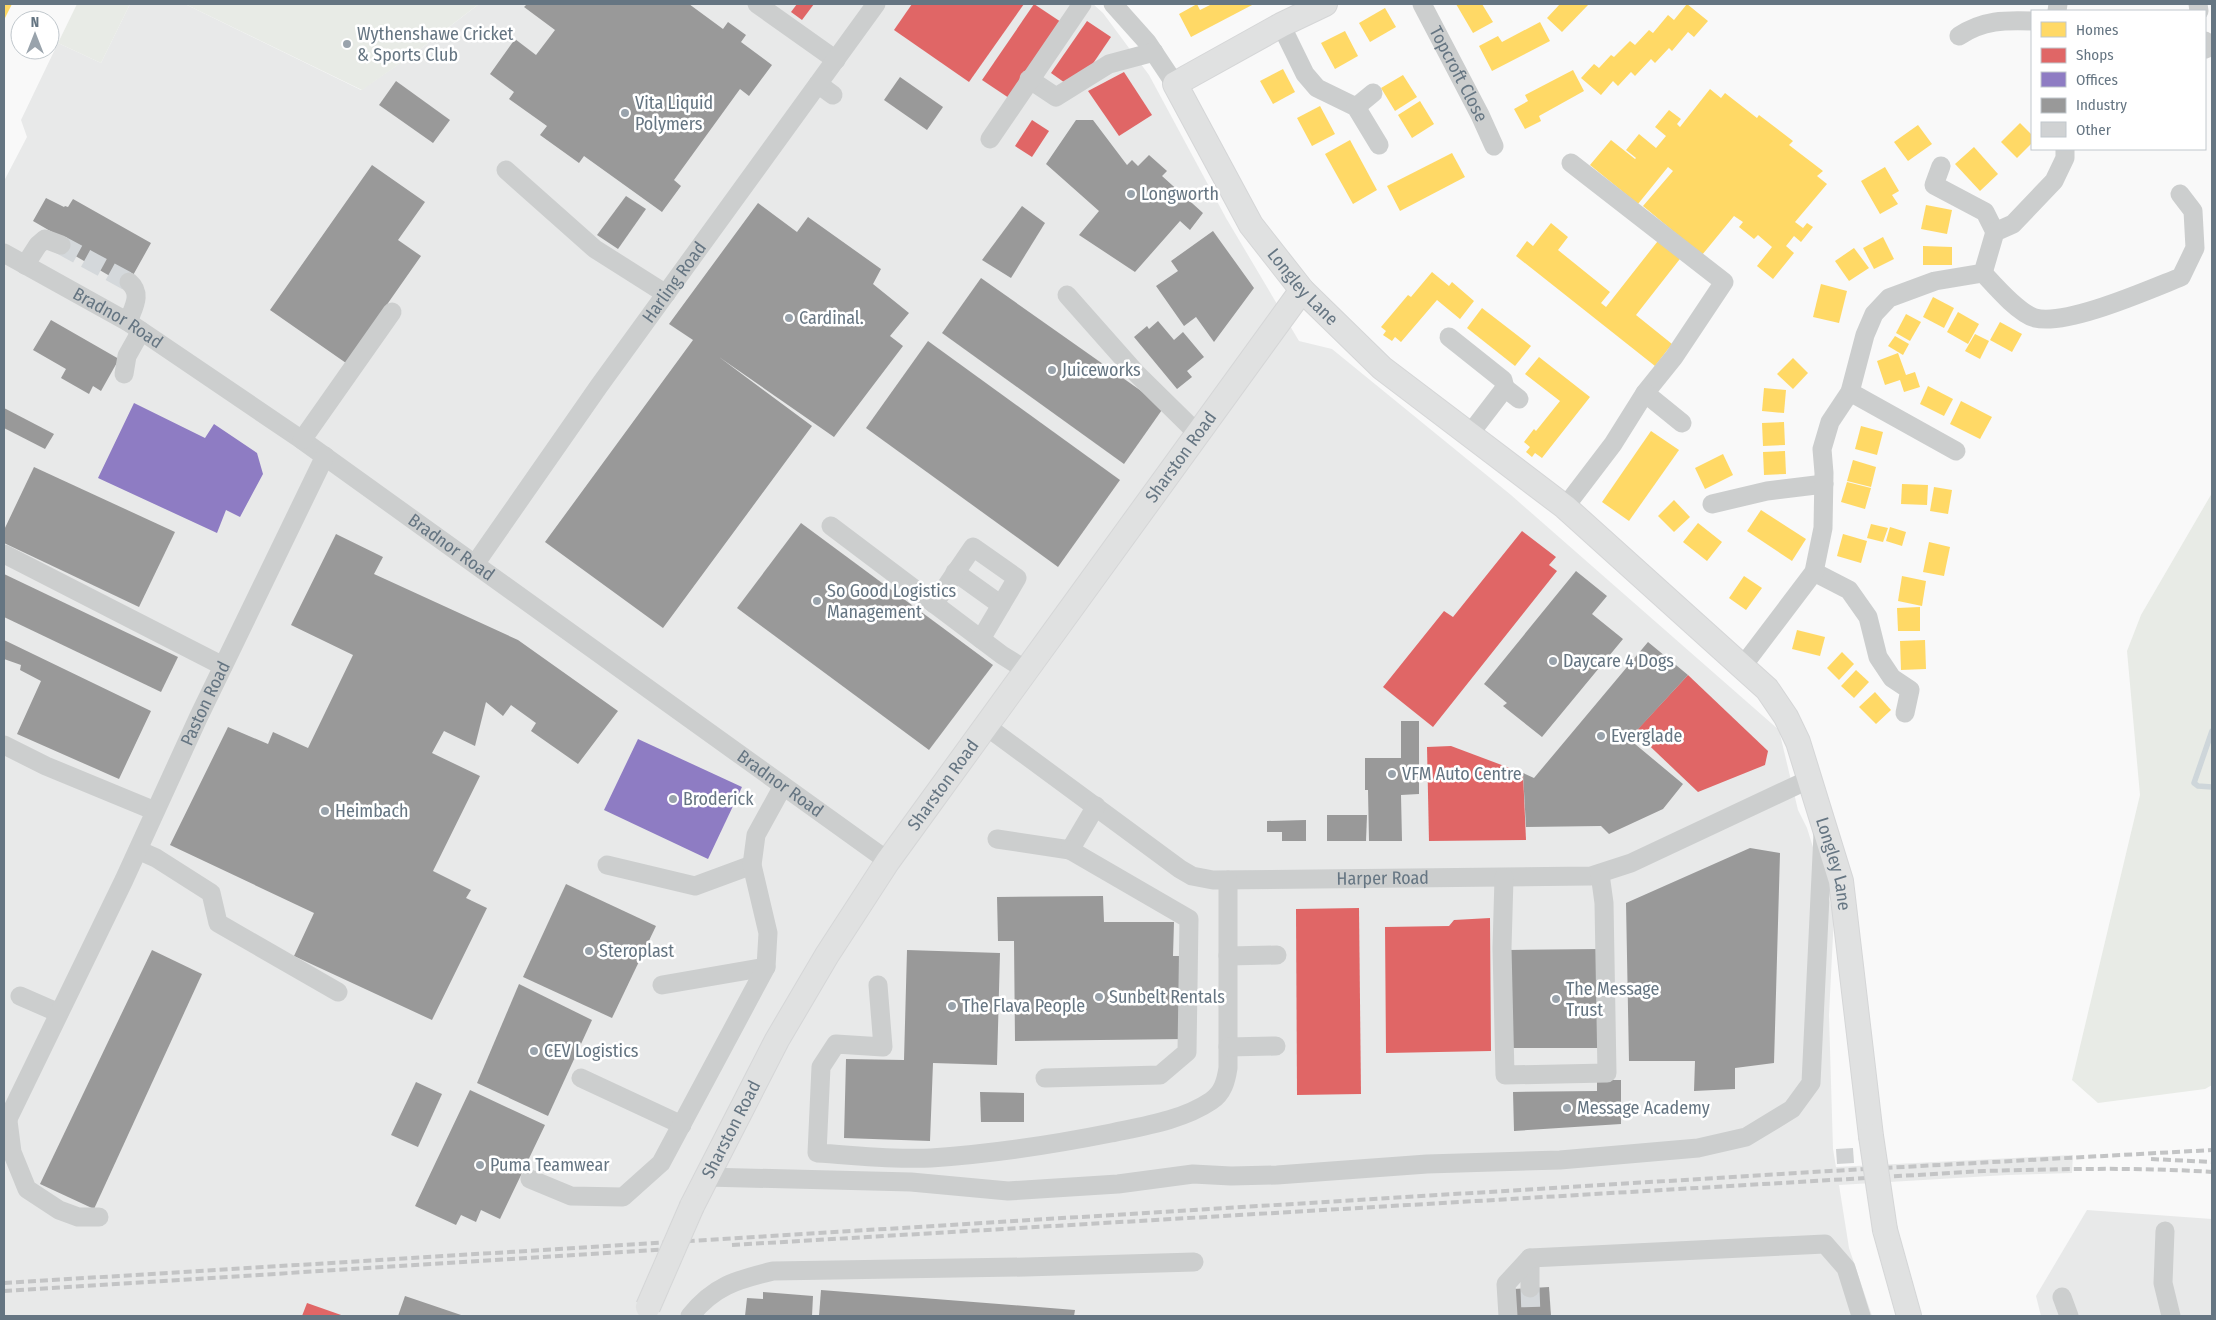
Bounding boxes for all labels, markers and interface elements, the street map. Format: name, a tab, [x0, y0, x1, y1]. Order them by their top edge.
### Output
north arrow	[10, 10, 60, 60]
legend	[2031, 10, 2206, 150]
text: N	[31, 14, 39, 31]
text: Homes	[2076, 21, 2118, 39]
place label: Wythenshawe Cricket & Sports Club	[357, 23, 514, 66]
street label: Topcroft Close	[1425, 23, 1493, 125]
marker: Wythenshawe Cricket & Sports Club	[341, 38, 353, 50]
text: Shops	[2076, 46, 2114, 64]
text: Offices	[2076, 71, 2118, 89]
place label: Vita Liquid Polymers	[635, 92, 713, 135]
text: Industry	[2076, 96, 2127, 114]
marker: Vita Liquid Polymers	[619, 107, 631, 119]
text: Other	[2076, 121, 2112, 139]
place label: Longworth	[1141, 183, 1219, 205]
marker: Longworth	[1125, 188, 1137, 200]
street label: Harling Road	[637, 237, 711, 327]
street label: Longley Lane	[1263, 244, 1343, 330]
street label: Bradnor Road	[69, 283, 167, 353]
place label: Cardinal.	[799, 307, 864, 329]
marker: Cardinal.	[783, 312, 795, 324]
place label: Juiceworks	[1062, 359, 1141, 381]
marker: Juiceworks	[1046, 364, 1058, 376]
street label: Sharston Road	[1140, 407, 1221, 507]
street label: Bradnor Road	[404, 509, 499, 586]
place label: So Good Logistics Management	[827, 580, 957, 623]
marker: So Good Logistics Management	[811, 595, 823, 607]
place label: Daycare 4 Dogs	[1563, 650, 1674, 672]
marker: Daycare 4 Dogs	[1547, 655, 1559, 667]
street label: Paston Road	[176, 658, 235, 749]
place label: Everglade	[1611, 725, 1683, 747]
marker: Everglade	[1595, 730, 1607, 742]
street label: Sharston Road	[903, 735, 983, 835]
street label: Bradnor Road	[733, 745, 828, 822]
place label: VFM Auto Centre	[1402, 763, 1522, 785]
marker: VFM Auto Centre	[1386, 768, 1398, 780]
place label: Broderick	[683, 788, 754, 810]
marker: Broderick	[667, 793, 679, 805]
place label: Heimbach	[335, 800, 409, 822]
marker: Heimbach	[319, 805, 331, 817]
street label: Longley Lane	[1811, 814, 1855, 912]
street label: Harper Road	[1336, 867, 1429, 890]
place label: Steroplast	[599, 940, 674, 962]
marker: Steroplast	[583, 945, 595, 957]
place label: The Message Trust	[1566, 978, 1660, 1021]
place label: Sunbelt Rentals	[1109, 986, 1225, 1008]
marker: Sunbelt Rentals	[1093, 991, 1105, 1003]
marker: The Message Trust	[1550, 993, 1562, 1005]
place label: The Flava People	[962, 995, 1085, 1017]
marker: The Flava People	[946, 1000, 958, 1012]
place label: CEV Logistics	[544, 1040, 639, 1062]
marker: CEV Logistics	[528, 1045, 540, 1057]
street label: Sharston Road	[697, 1077, 765, 1182]
place label: Message Academy	[1577, 1097, 1710, 1119]
marker: Message Academy	[1561, 1102, 1573, 1114]
place label: Puma Teamwear	[490, 1154, 610, 1176]
marker: Puma Teamwear	[474, 1159, 486, 1171]

